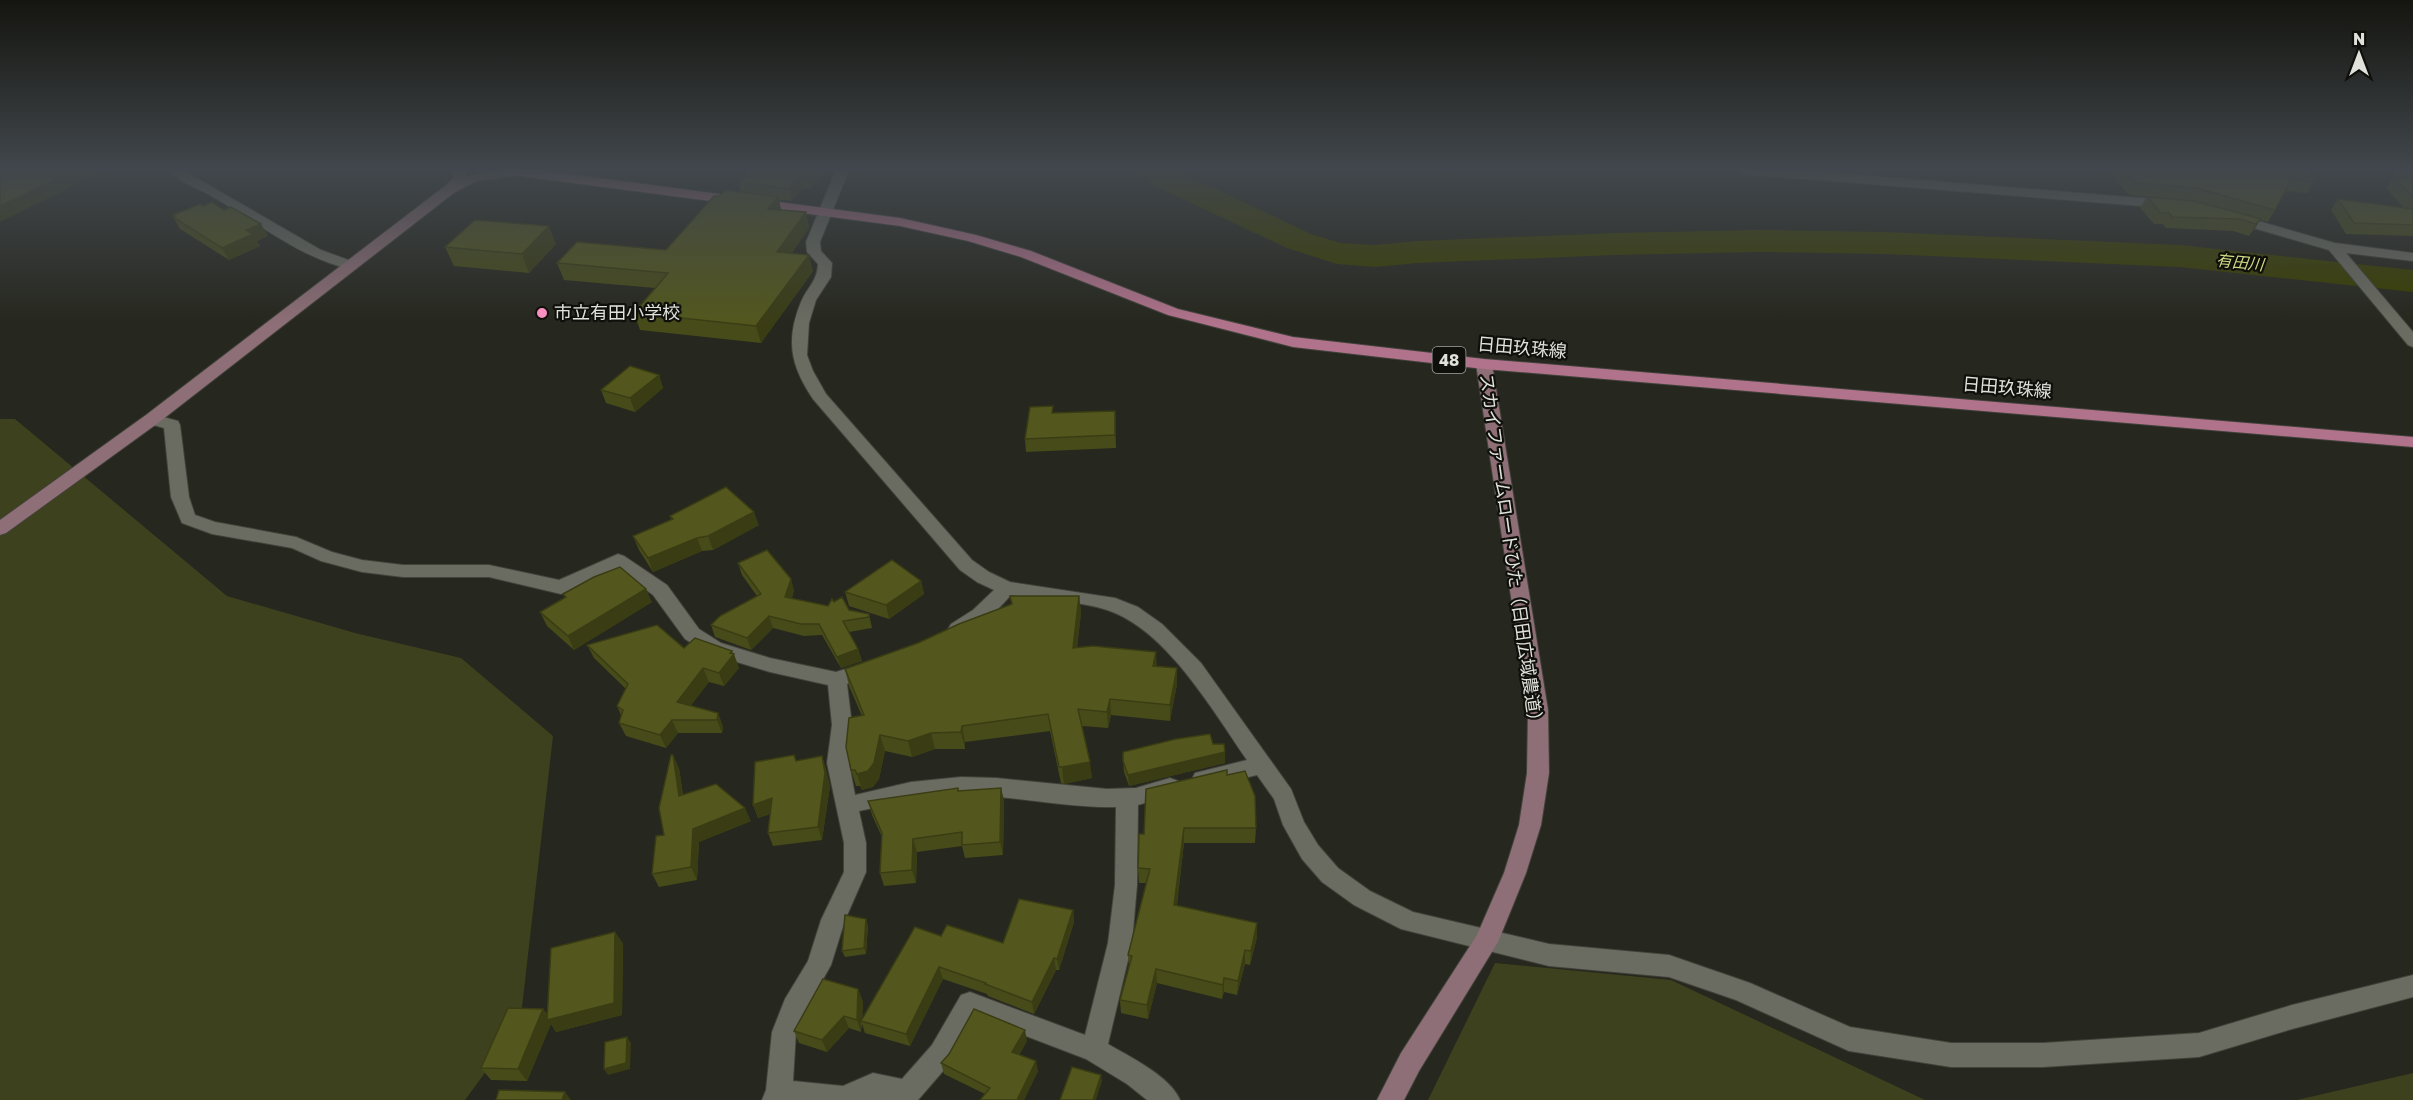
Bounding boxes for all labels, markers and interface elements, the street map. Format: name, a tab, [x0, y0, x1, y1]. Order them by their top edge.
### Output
north arrow	[2329, 24, 2389, 84]
text: N	[2353, 29, 2365, 49]
water label: 有田川	[2215, 250, 2267, 275]
place label: 市立有田小学校	[554, 301, 680, 323]
marker: 市立有田小学校	[535, 306, 549, 320]
street label: 日田玖珠線	[1476, 332, 1568, 362]
road number: 48	[1432, 347, 1466, 373]
street label: スカイファームロードひた（日田広域農道）	[1476, 372, 1548, 731]
street label: 日田玖珠線	[1961, 372, 2053, 402]

